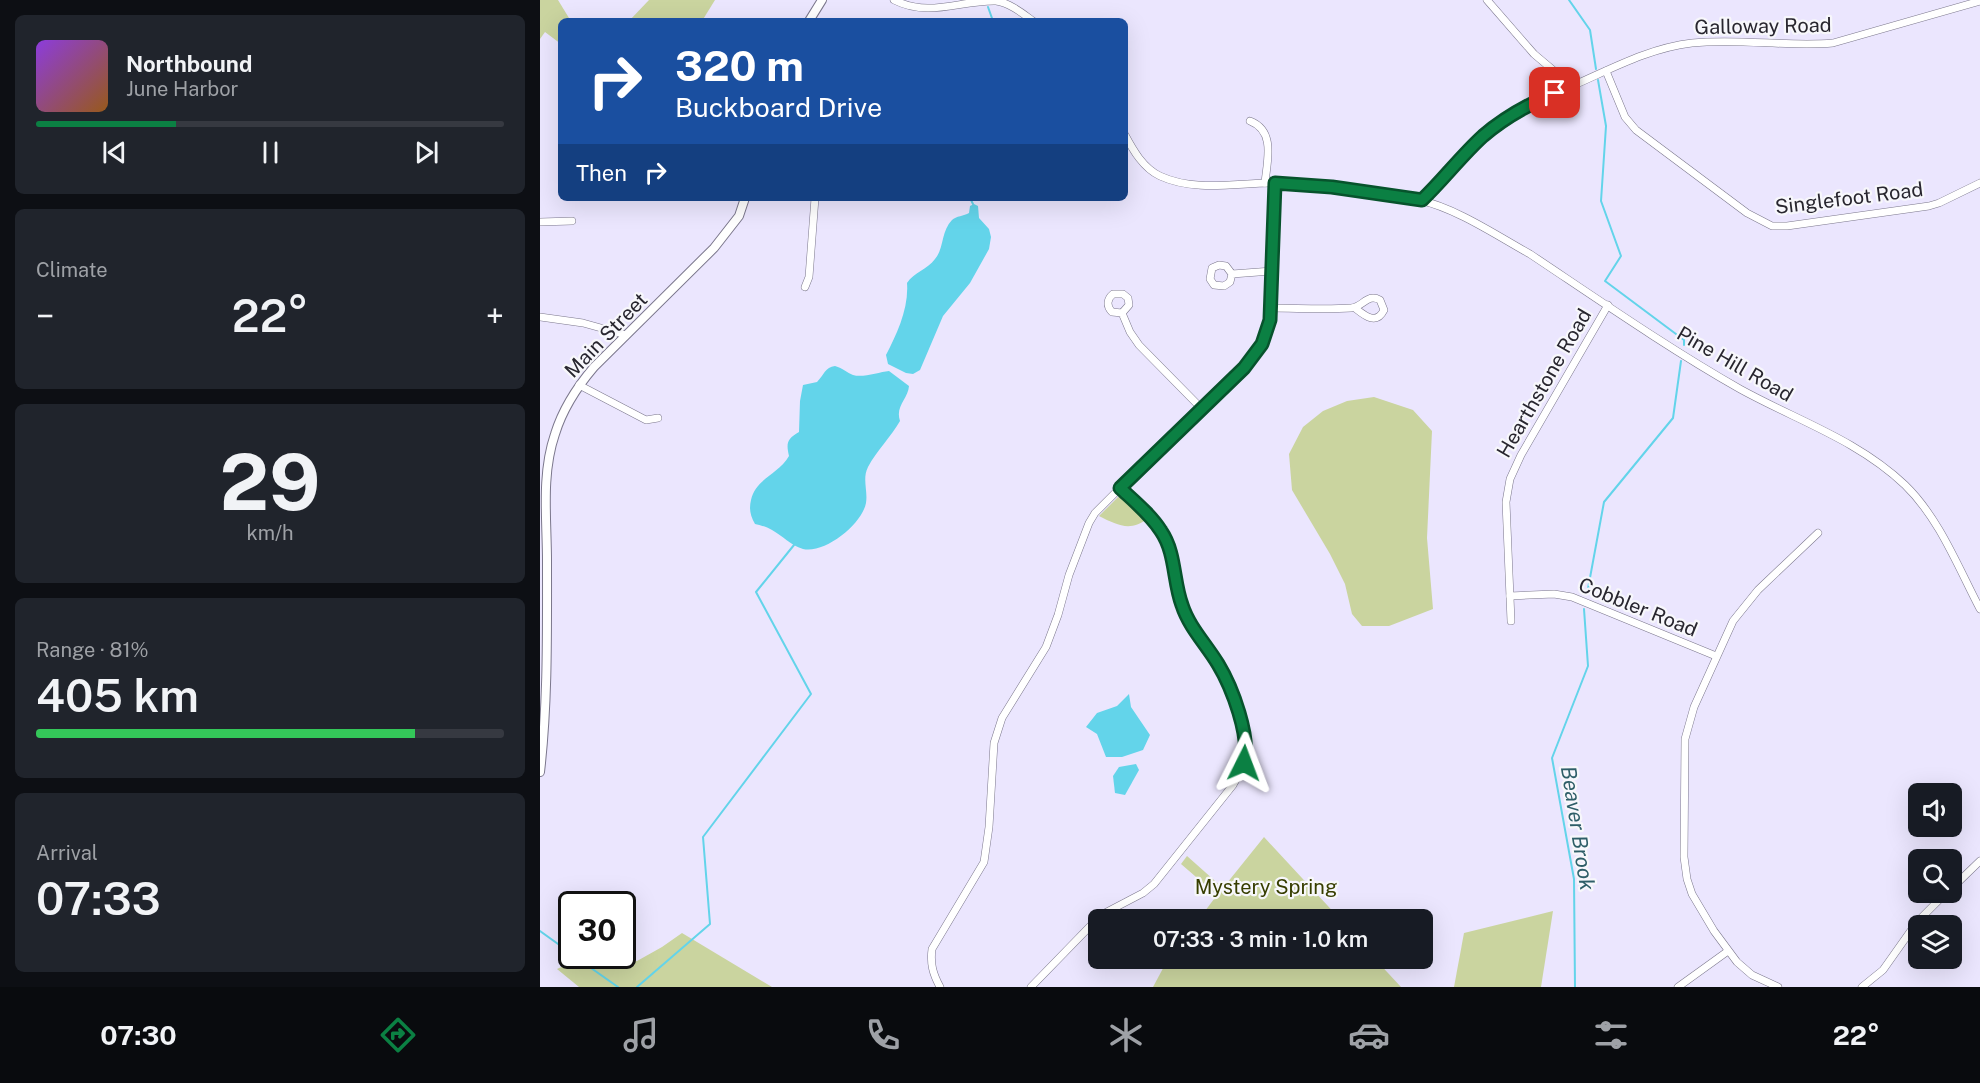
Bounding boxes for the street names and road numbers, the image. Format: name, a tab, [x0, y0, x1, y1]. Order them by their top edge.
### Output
street label: Galloway Road	[1694, 13, 1832, 39]
street label: Singlefoot Road	[1774, 177, 1924, 219]
street label: Main Street	[560, 288, 652, 382]
street label: Hearthstone Road	[1492, 304, 1596, 462]
street label: Pine Hill Road	[1673, 321, 1797, 407]
street label: Cobbler Road	[1575, 572, 1701, 642]

